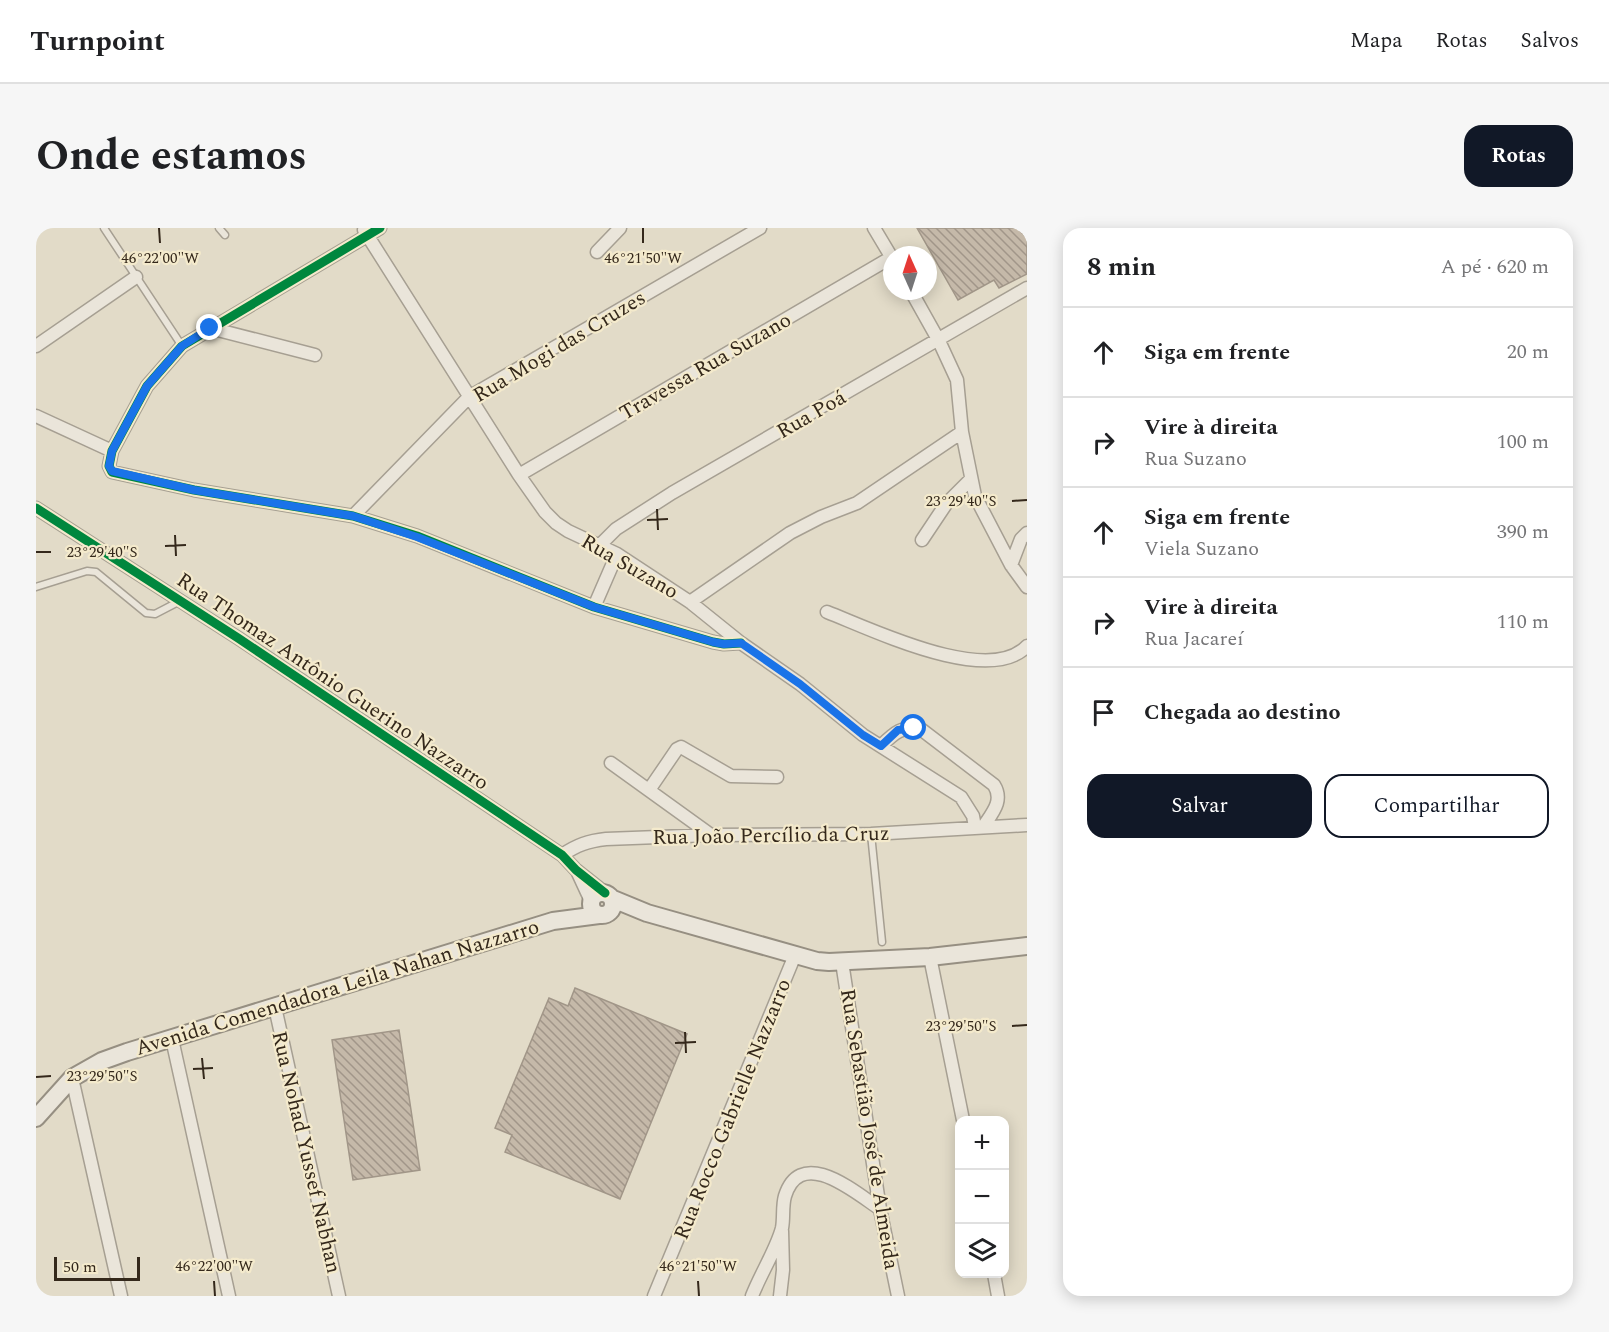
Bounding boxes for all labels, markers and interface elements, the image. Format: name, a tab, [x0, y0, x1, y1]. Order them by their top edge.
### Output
text: Turnpoint	[30, 20, 165, 63]
text: Mapa	[1350, 25, 1403, 57]
text: Rotas	[1436, 25, 1488, 57]
text: Salvos	[1521, 25, 1579, 57]
text: Onde estamos	[36, 125, 307, 188]
button: Rotas	[1464, 125, 1573, 187]
north arrow	[883, 246, 937, 300]
text: 46°22'00"W	[121, 247, 199, 270]
text: 46°21'50"W	[604, 247, 682, 270]
text: 8 min	[1087, 247, 1156, 287]
text: A pé · 620 m	[1441, 252, 1549, 282]
street label: Rua Mogi das Cruzes	[467, 282, 652, 411]
street label: Travessa Rua Suzano	[613, 304, 798, 429]
route end	[196, 314, 222, 340]
icon: ahead	[1087, 336, 1120, 369]
text: Siga em frente	[1144, 336, 1290, 369]
text: 20 m	[1507, 337, 1549, 367]
street label: Rua Poá	[771, 382, 853, 448]
text: Vire à direita	[1144, 411, 1278, 444]
icon: right	[1087, 426, 1120, 459]
text: 100 m	[1497, 427, 1549, 457]
text: Rua Suzano	[1144, 444, 1247, 474]
text: 23°29'40"S	[926, 490, 997, 513]
text: Siga em frente	[1144, 501, 1290, 534]
icon: ahead	[1087, 516, 1120, 549]
text: 390 m	[1497, 517, 1549, 547]
street label: Rua Suzano	[575, 526, 684, 608]
text: Viela Suzano	[1144, 534, 1259, 564]
text: 23°29'40"S	[67, 541, 138, 564]
street label: Rua Thomaz Antônio Guerino Nazzarro	[170, 565, 495, 799]
text: Vire à direita	[1144, 591, 1278, 624]
icon: right	[1087, 606, 1120, 639]
text: 110 m	[1497, 607, 1549, 637]
text: Rua Jacareí	[1144, 624, 1243, 654]
icon: arrive	[1087, 696, 1120, 729]
text: Chegada ao destino	[1144, 696, 1341, 729]
route start	[900, 714, 926, 740]
button: Salvar	[1087, 774, 1312, 838]
button: Compartilhar	[1324, 774, 1549, 838]
street label: Rua João Percílio da Cruz	[652, 818, 890, 854]
street label: Avenida Comendadora Leila Nahan Nazzarro	[131, 911, 543, 1065]
street label: Rua Rocco Gabrielle Nazzarro	[666, 974, 800, 1245]
street label: Rua Sebastião José de Almeida	[831, 986, 907, 1273]
text: 23°29'50"S	[926, 1015, 997, 1038]
street label: Rua Nohad Yussef Nabhan	[263, 1028, 350, 1277]
text: 23°29'50"S	[67, 1065, 138, 1088]
map controls	[955, 1116, 1009, 1278]
button: +	[955, 1116, 1009, 1170]
button: −	[955, 1170, 1009, 1224]
button: layers	[955, 1224, 1009, 1278]
scale bar	[54, 1254, 140, 1282]
text: 50 m	[63, 1255, 97, 1279]
text: 46°22'00"W	[175, 1255, 253, 1278]
text: 46°21'50"W	[659, 1255, 737, 1278]

